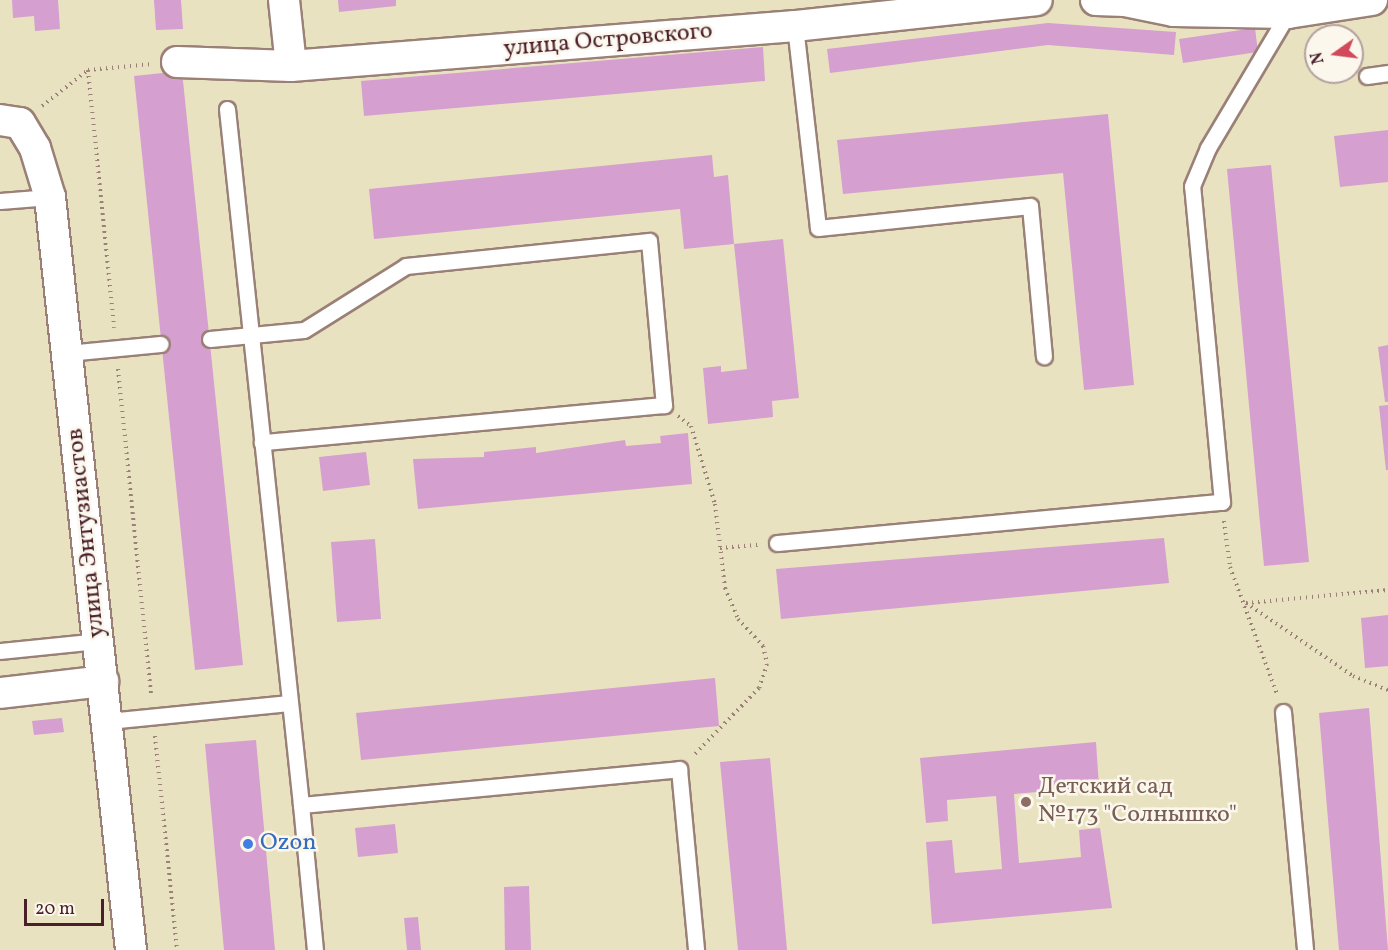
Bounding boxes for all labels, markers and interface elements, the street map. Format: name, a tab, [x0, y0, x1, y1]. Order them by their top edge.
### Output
street label: улица Островского	[502, 18, 714, 64]
north arrow	[1304, 24, 1364, 84]
text: N	[1306, 50, 1331, 66]
street label: улица Энтузиастов	[62, 427, 112, 639]
place label: Детский сад №173 "Солнышко"	[1038, 774, 1237, 830]
marker: Детский сад №173 "Солнышко"	[1019, 795, 1033, 809]
place label: Ozon	[260, 830, 317, 858]
marker: Ozon	[241, 837, 255, 851]
scale bar	[27, 887, 106, 925]
text: 20 m	[35, 897, 75, 922]

